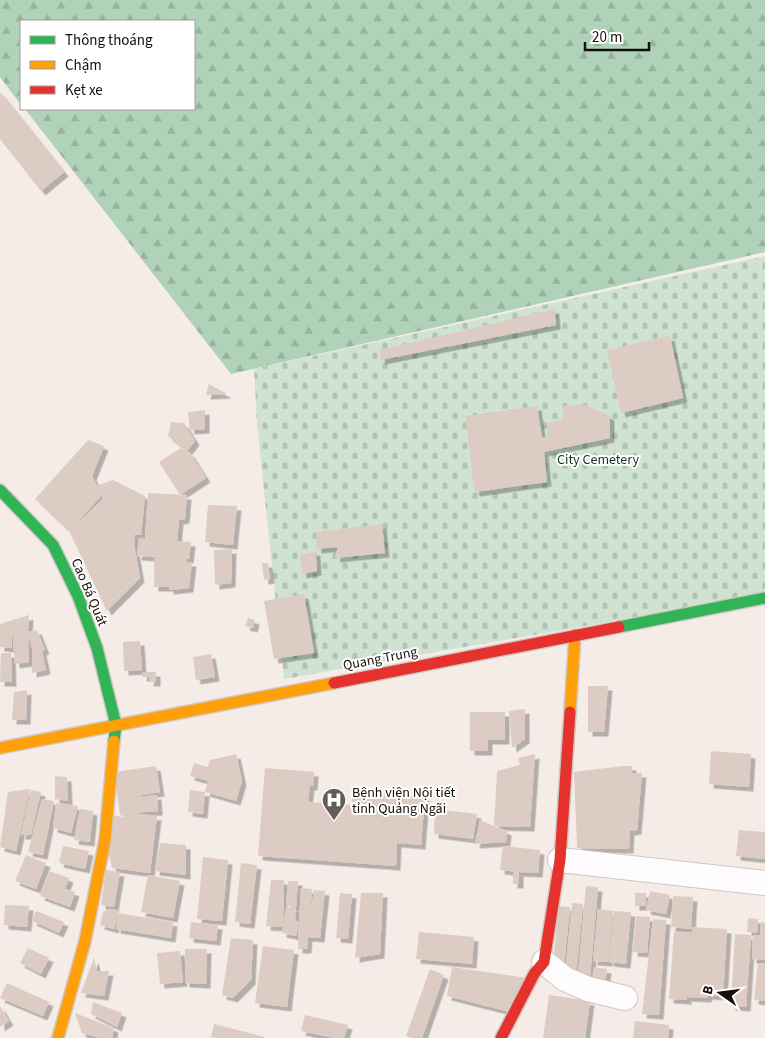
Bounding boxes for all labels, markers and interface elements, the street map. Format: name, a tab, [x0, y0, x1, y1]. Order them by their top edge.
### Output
legend	[20, 20, 195, 110]
scale bar	[585, 20, 649, 52]
text: 20 m	[592, 27, 622, 48]
text: Thông thoáng	[65, 30, 153, 51]
text: Chậm	[65, 55, 102, 76]
text: Kẹt xe	[65, 80, 103, 101]
park label: City Cemetery	[557, 450, 640, 470]
street label: Cao Bá Quát	[66, 555, 112, 630]
street label: Quang Trung	[341, 642, 419, 676]
place label: Bệnh viện Nội tiết tỉnh Quảng Ngãi	[352, 783, 456, 819]
hospital icon: Bệnh viện Nội tiết tỉnh Quảng Ngãi	[321, 787, 347, 821]
north arrow	[695, 968, 745, 1018]
text: B	[698, 983, 719, 997]

